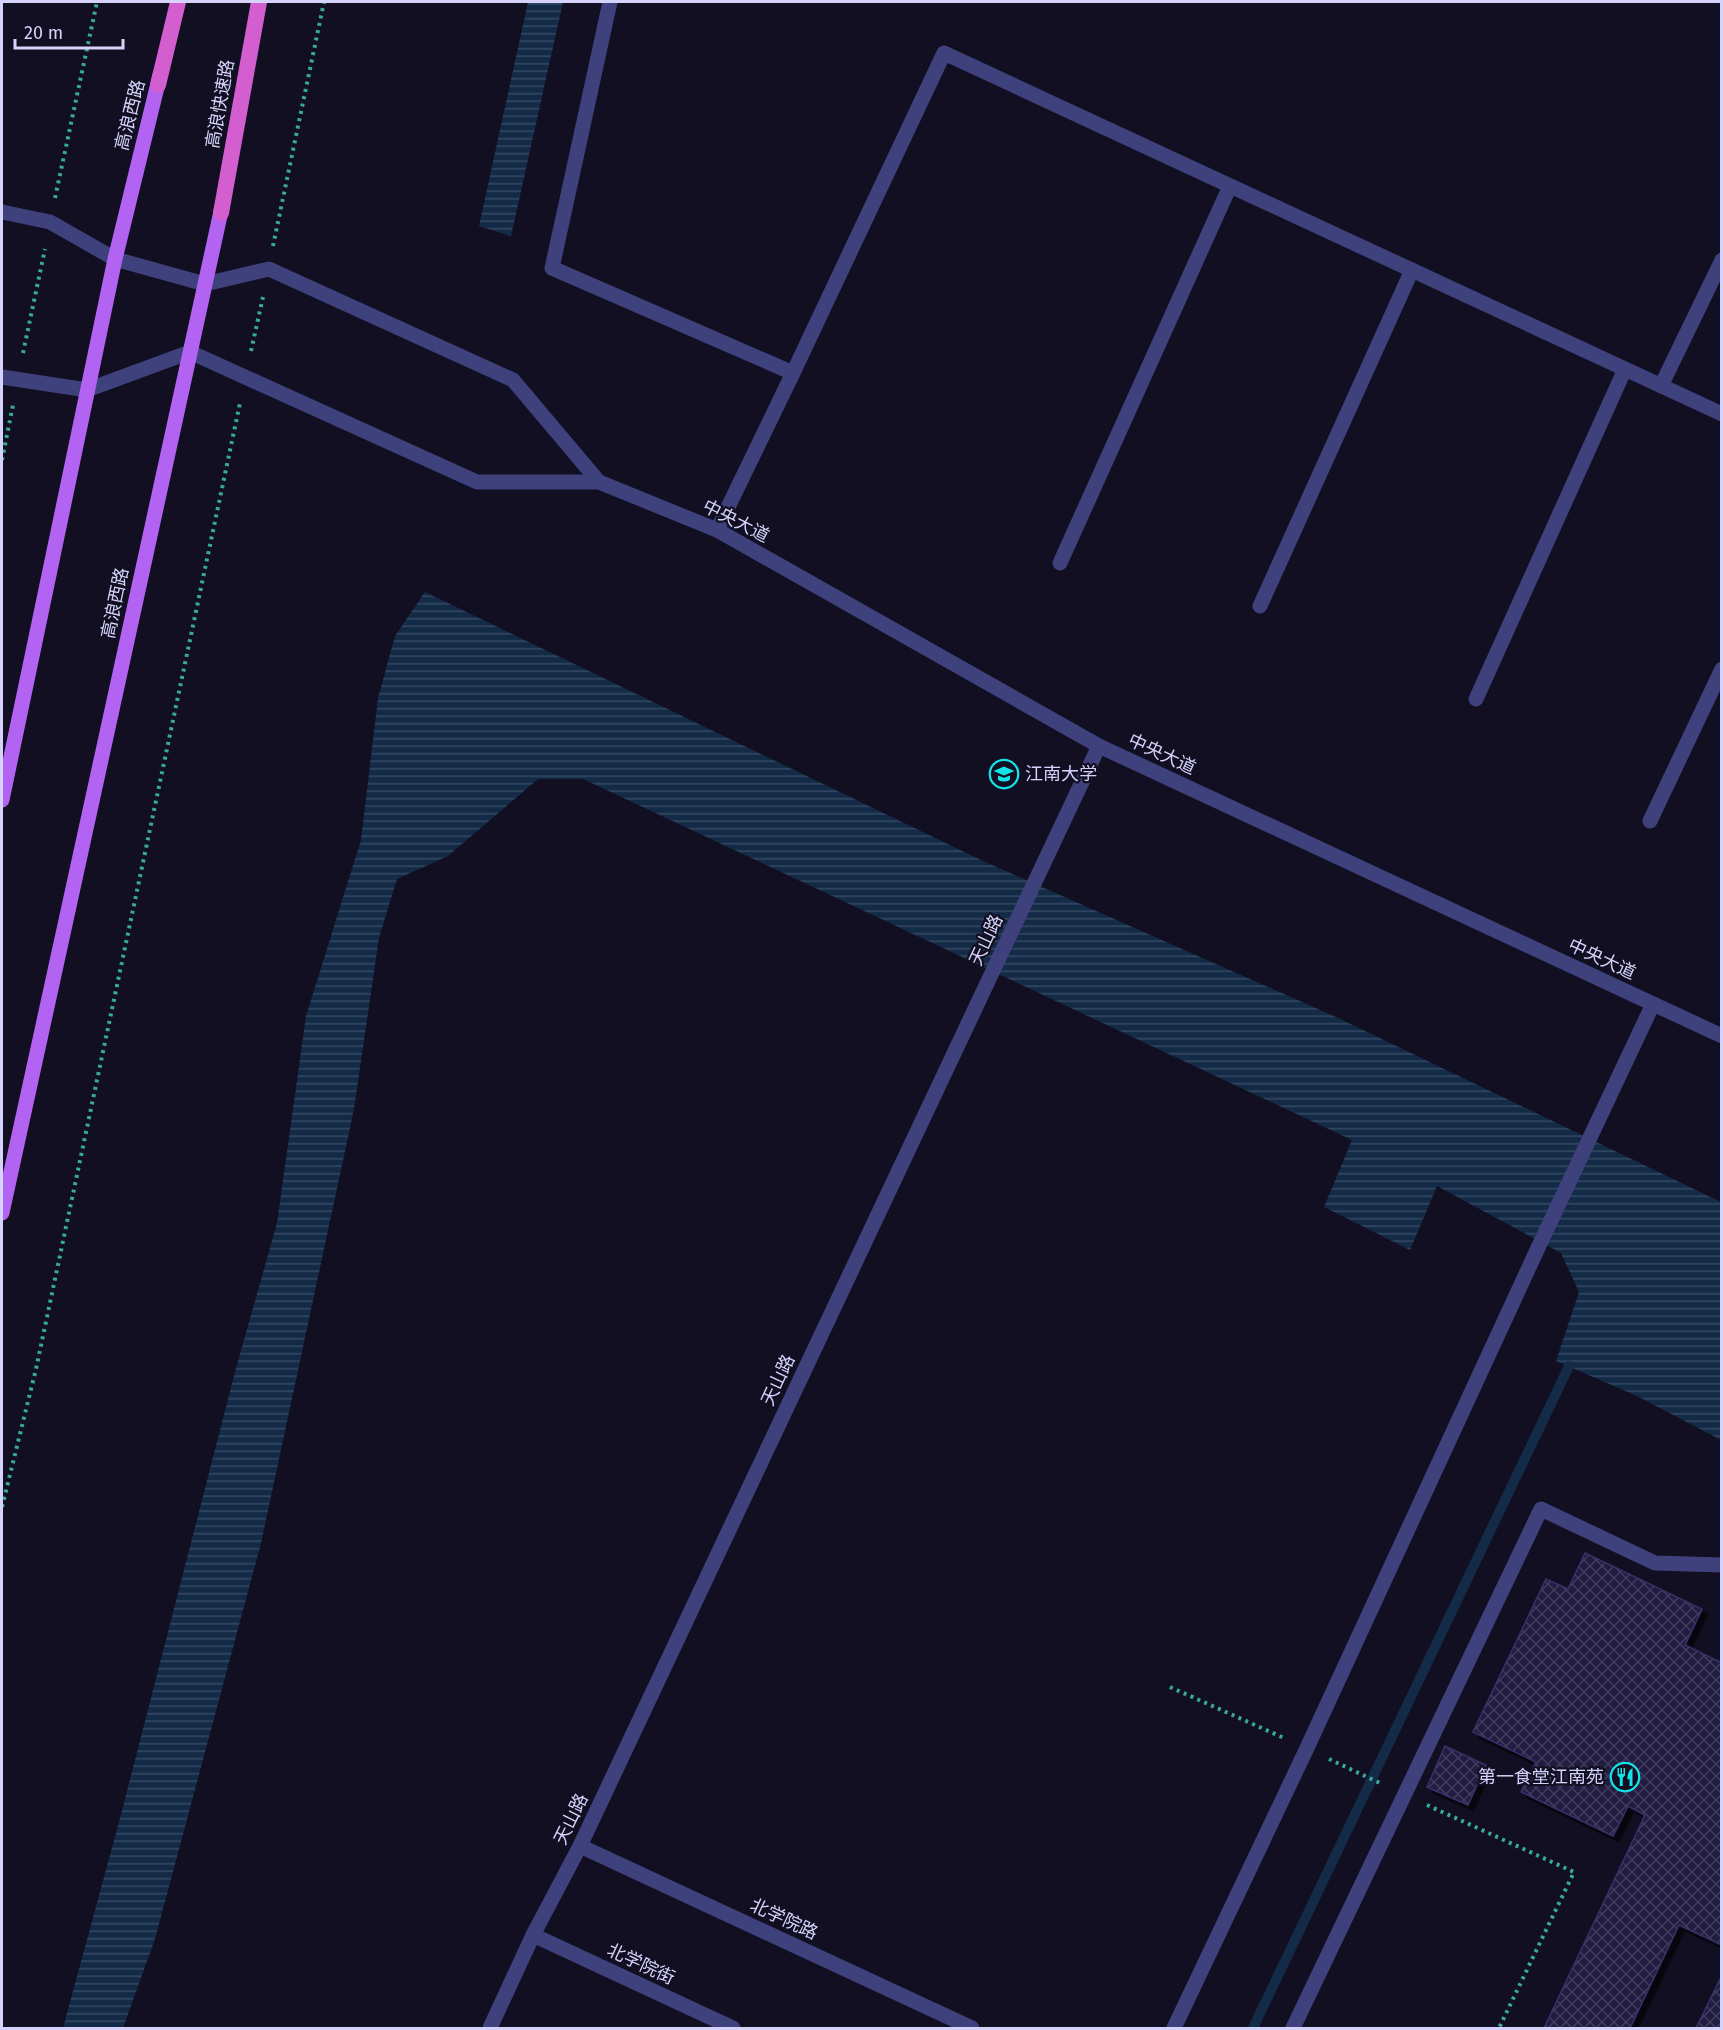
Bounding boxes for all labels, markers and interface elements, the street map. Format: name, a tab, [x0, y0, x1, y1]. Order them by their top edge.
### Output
scale bar	[15, 12, 123, 50]
text: 20 m	[24, 22, 63, 44]
street label: 高浪快速路	[201, 58, 239, 150]
street label: 高浪西路	[111, 77, 149, 153]
street label: 中央大道	[699, 495, 773, 547]
street label: 高浪西路	[97, 565, 133, 641]
street label: 中央大道	[1125, 729, 1199, 779]
school or university icon: 江南大学	[988, 758, 1020, 790]
place label: 江南大学	[1025, 763, 1097, 785]
street label: 天山路	[965, 911, 1007, 969]
street label: 中央大道	[1565, 934, 1639, 984]
street label: 天山路	[757, 1351, 799, 1409]
restaurant icon: 第一食堂江南苑	[1609, 1761, 1641, 1793]
place label: 第一食堂江南苑	[1478, 1766, 1604, 1788]
street label: 天山路	[549, 1790, 593, 1848]
street label: 北学院路	[747, 1894, 821, 1944]
street label: 北学院街	[604, 1939, 678, 1989]

